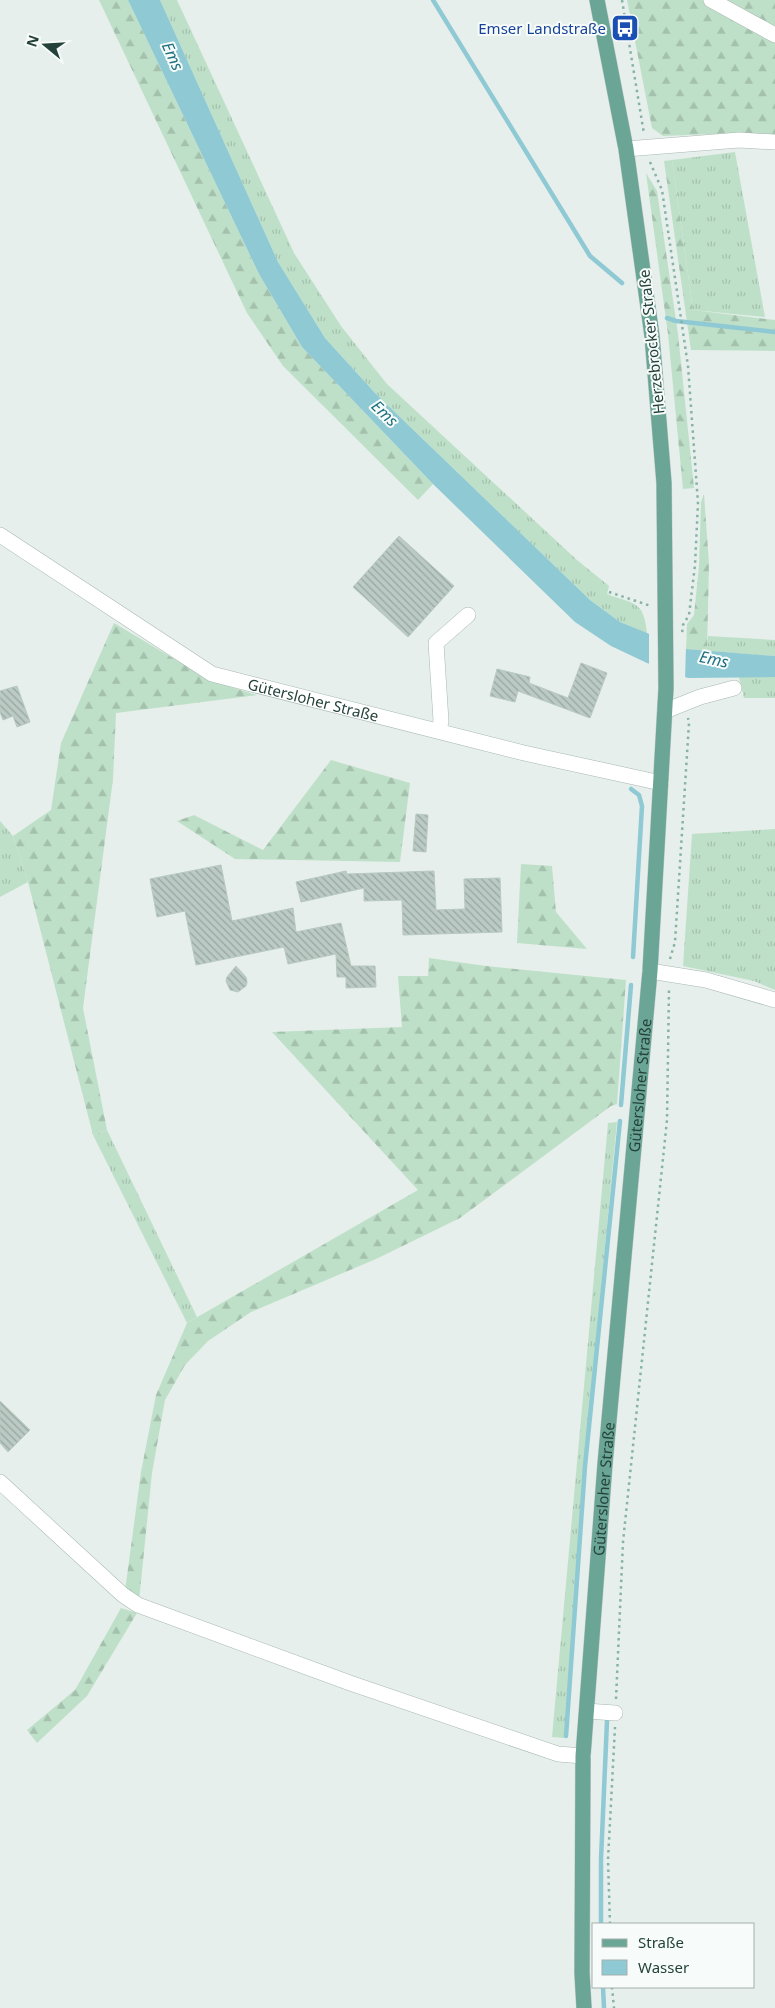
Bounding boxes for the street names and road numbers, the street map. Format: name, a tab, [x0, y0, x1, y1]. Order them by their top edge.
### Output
street label: Herzebrocker Straße	[633, 269, 669, 415]
street label: Gütersloher Straße	[246, 673, 381, 726]
street label: Gütersloher Straße	[623, 1018, 656, 1153]
street label: Gütersloher Straße	[588, 1421, 619, 1556]

